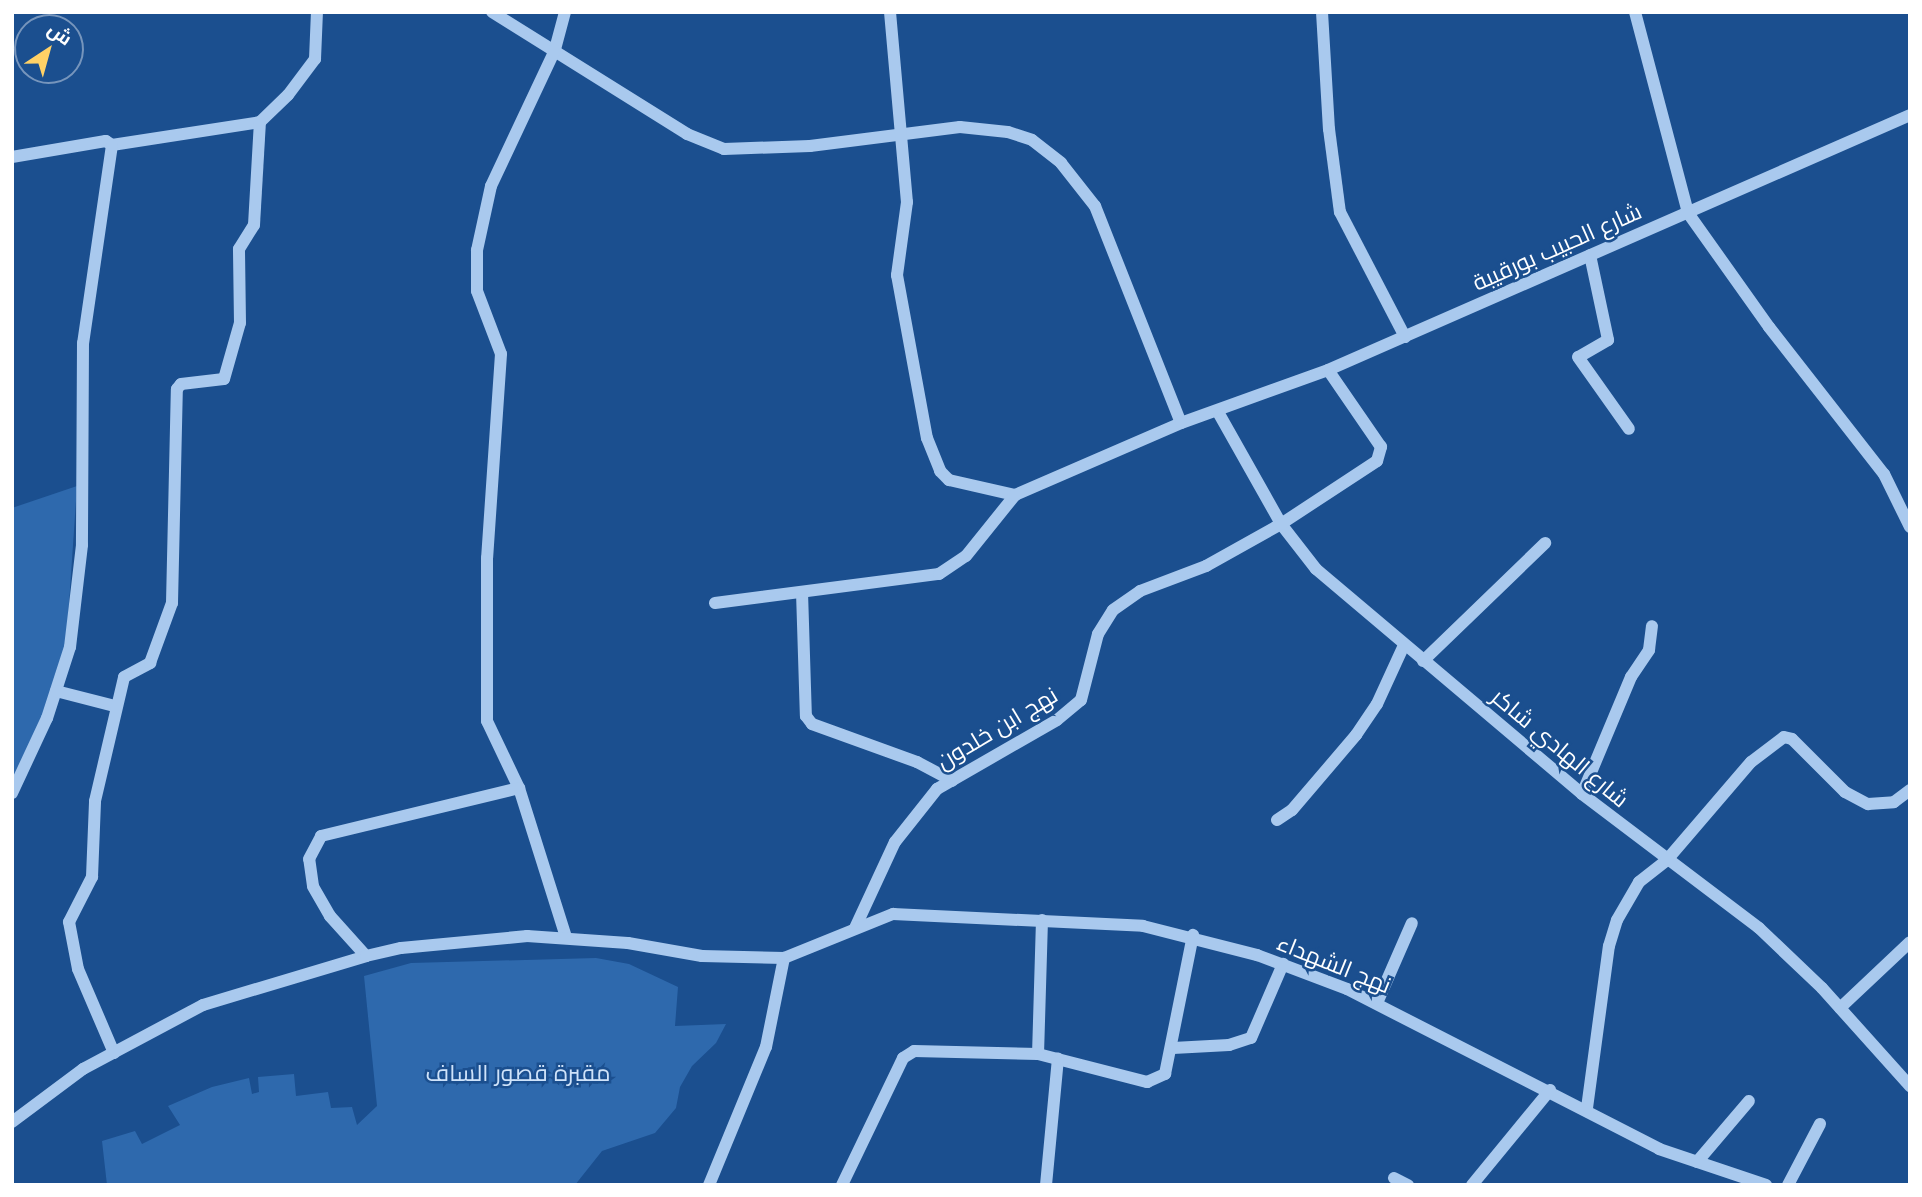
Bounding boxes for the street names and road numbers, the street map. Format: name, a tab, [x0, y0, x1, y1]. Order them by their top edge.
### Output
street label: شارع الحبيب بورقيبة	[1468, 197, 1646, 297]
street label: نهج ابن خلدون	[931, 681, 1063, 775]
street label: شارع الهادي شاكر	[1486, 683, 1634, 813]
street label: نهج الشهداء	[1273, 929, 1395, 999]

